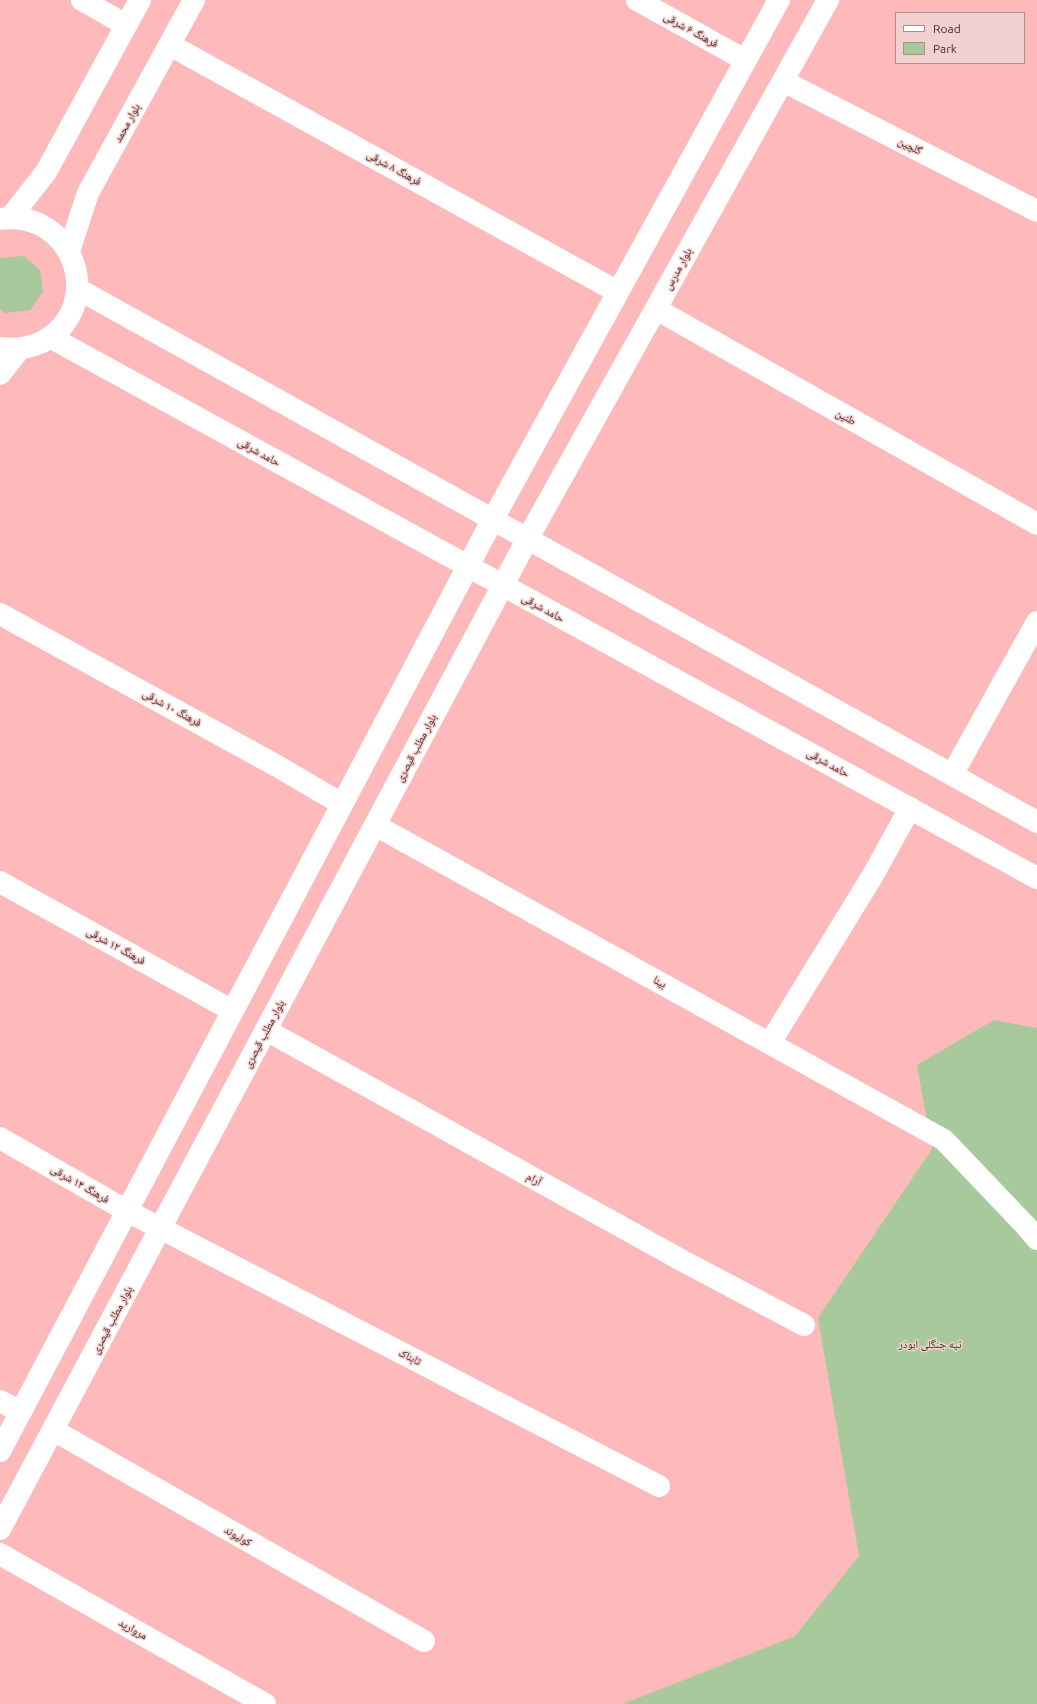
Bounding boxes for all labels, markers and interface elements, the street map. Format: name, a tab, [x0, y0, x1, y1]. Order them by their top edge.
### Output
street label: فرهنگ ۶ شرقی	[661, 10, 721, 50]
legend	[895, 12, 1025, 64]
text: Road	[933, 22, 961, 35]
text: Park	[933, 42, 957, 55]
street label: بلوار محمد	[111, 101, 143, 145]
street label: گلچین	[896, 134, 924, 158]
street label: فرهنگ ۸ شرقی	[364, 148, 424, 188]
street label: بلوار مدرس	[661, 246, 695, 292]
street label: طنین	[834, 406, 858, 428]
street label: حامد شرقی	[236, 435, 282, 469]
street label: حامد شرقی	[520, 591, 566, 625]
street label: فرهنگ ۱۰ شرقی	[140, 686, 204, 730]
street label: بلوار مطلب قیصری	[393, 712, 439, 784]
street label: حامد شرقی	[805, 746, 851, 780]
street label: فرهنگ ۱۲ شرقی	[84, 924, 148, 968]
street label: بینا	[651, 973, 669, 991]
street label: بلوار مطلب قیصری	[241, 998, 287, 1070]
street label: فرهنگ ۱۴ شرقی	[48, 1162, 112, 1206]
street label: آرام	[524, 1170, 544, 1188]
street label: بلوار مطلب قیصری	[89, 1284, 135, 1356]
park label: تپه جنگلی ابوذر	[899, 1337, 961, 1351]
street label: تابناک	[397, 1346, 423, 1368]
street label: کولیوند	[222, 1523, 254, 1549]
street label: مروارید	[116, 1616, 150, 1642]

